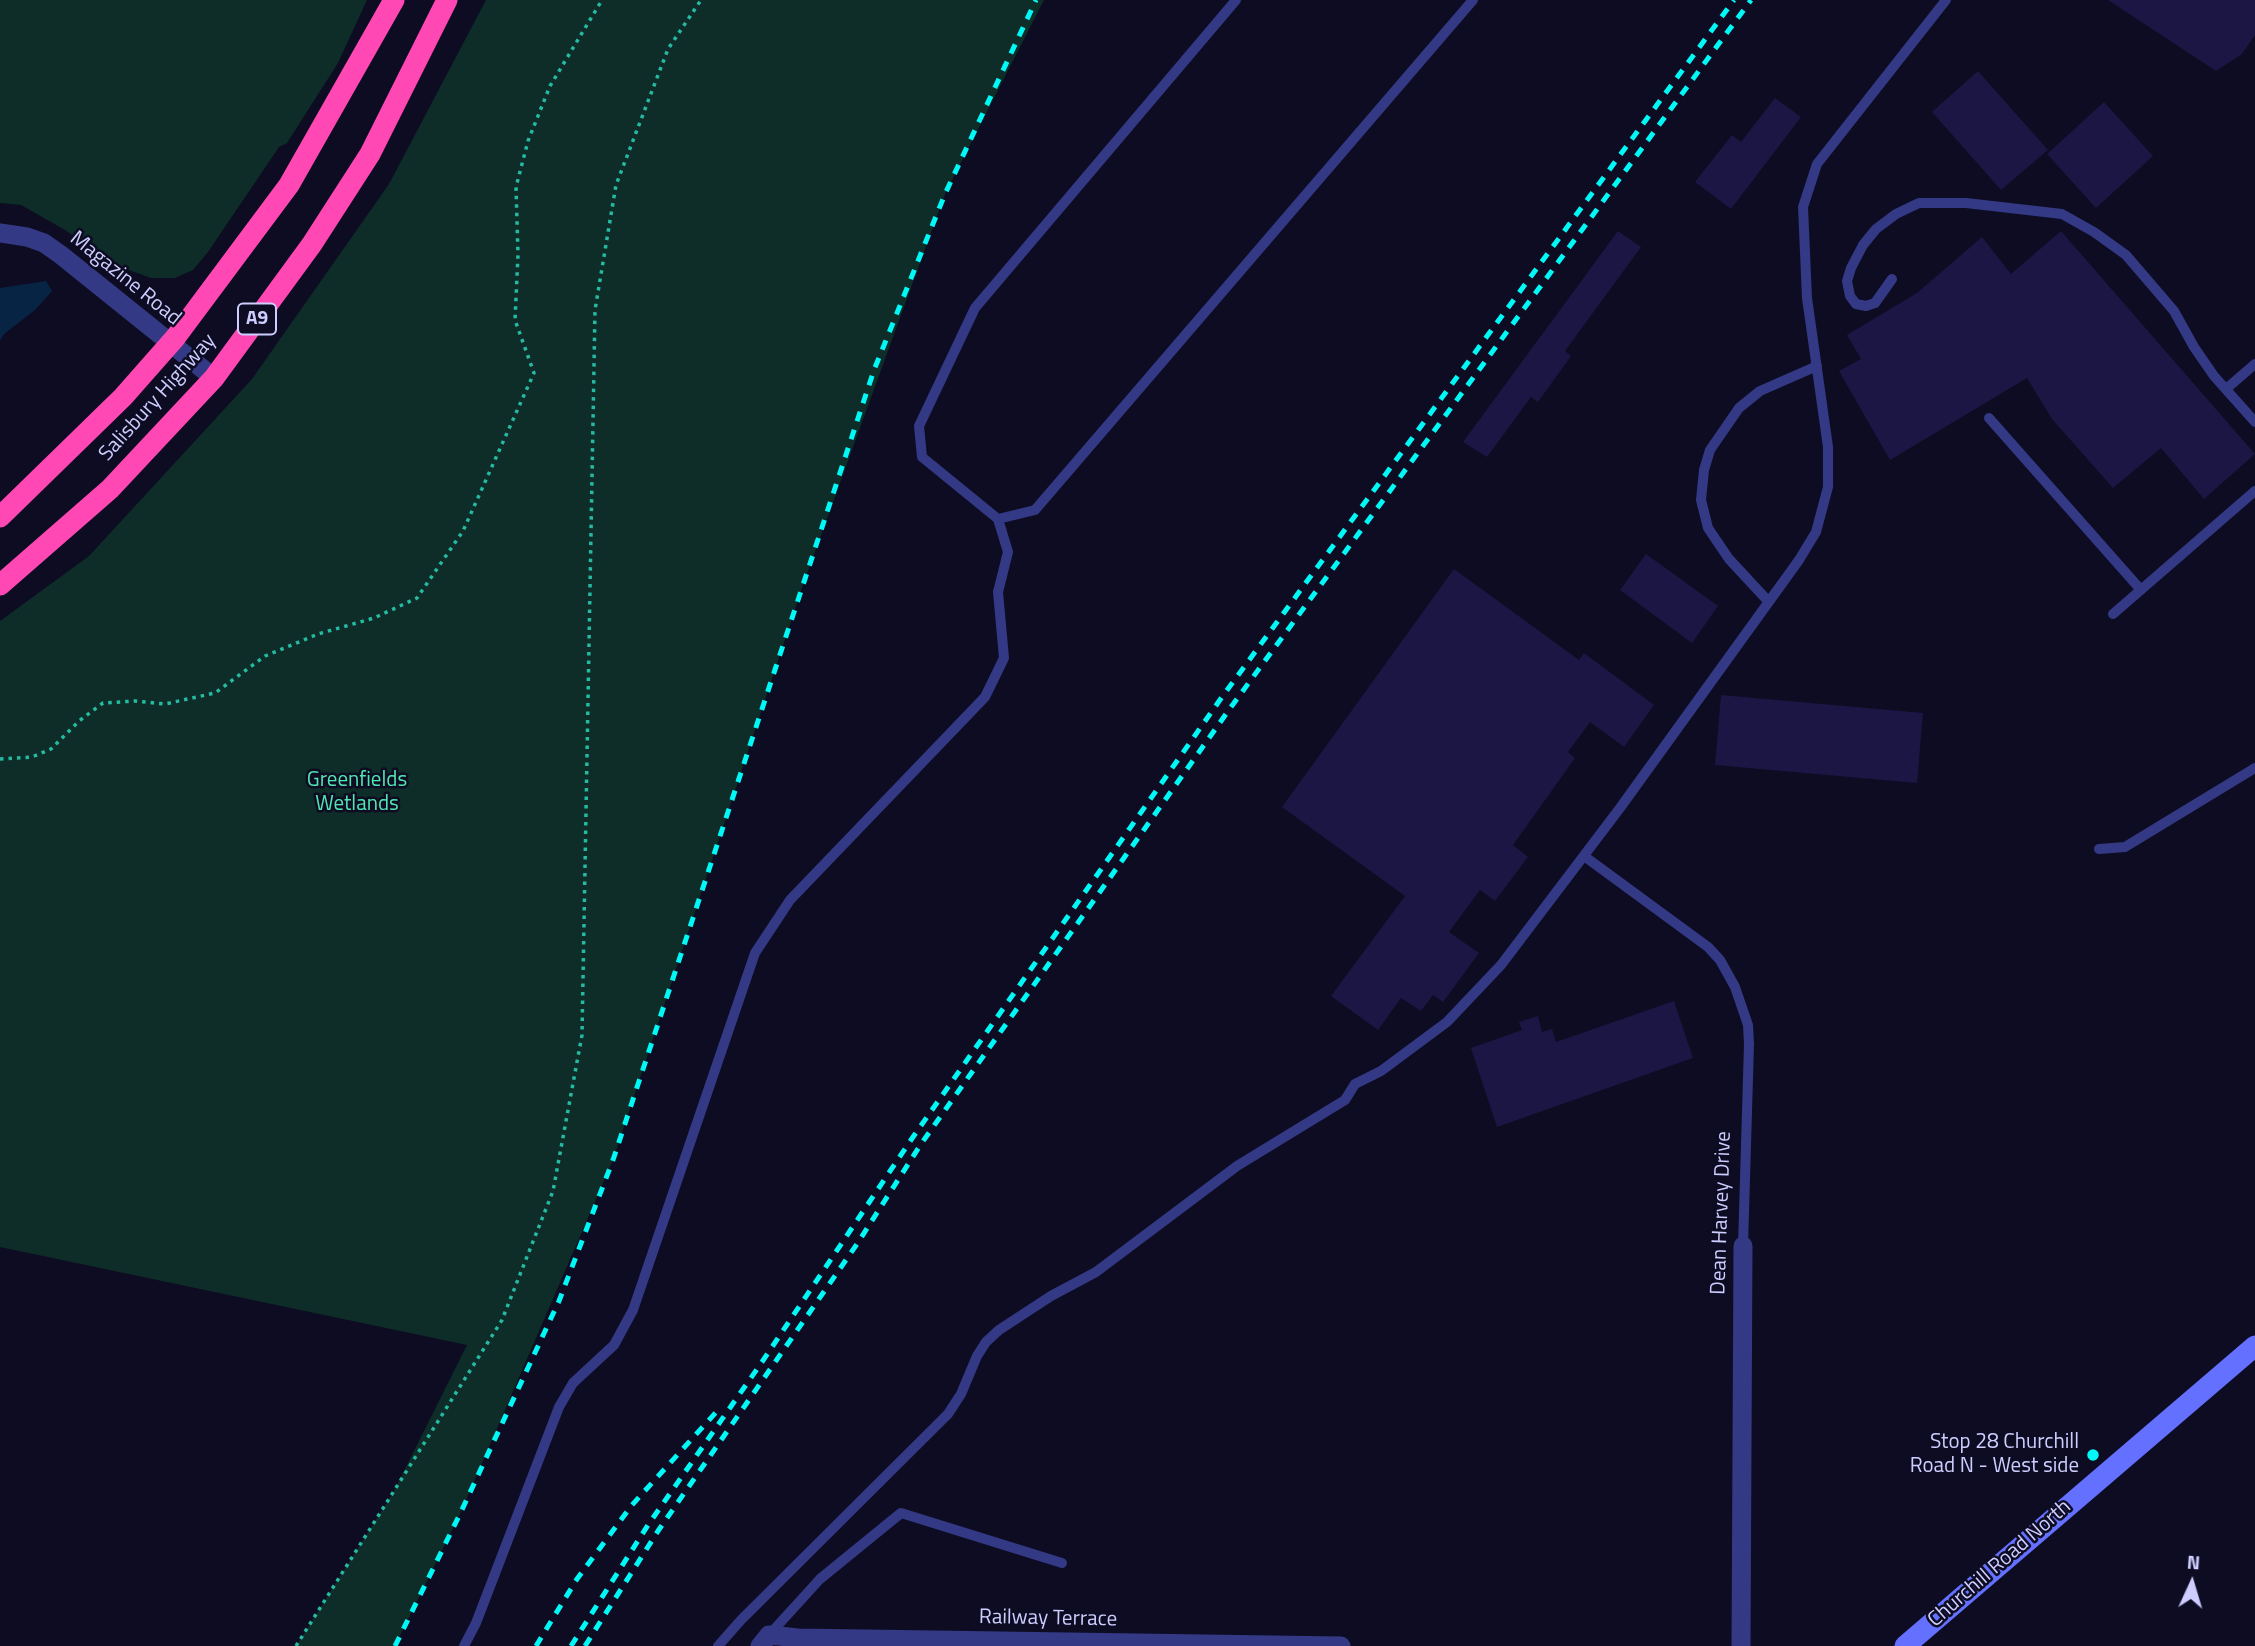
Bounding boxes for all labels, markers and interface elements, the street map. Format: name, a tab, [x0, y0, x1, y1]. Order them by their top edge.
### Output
street label: Magazine Road	[64, 227, 186, 331]
road number: A9	[238, 304, 276, 334]
street label: Salisbury Highway	[94, 329, 222, 467]
park label: Greenfields Wetlands	[307, 768, 407, 818]
street label: Dean Harvey Drive	[1707, 1131, 1737, 1295]
place label: Stop 28 Churchill Road N - West side	[1910, 1430, 2079, 1480]
marker: Stop 28 Churchill Road N - West side	[2085, 1447, 2101, 1463]
street label: Churchill Road North	[1923, 1495, 2077, 1633]
text: N	[2186, 1547, 2201, 1576]
north arrow	[2157, 1548, 2227, 1618]
street label: Railway Terrace	[979, 1605, 1117, 1633]

